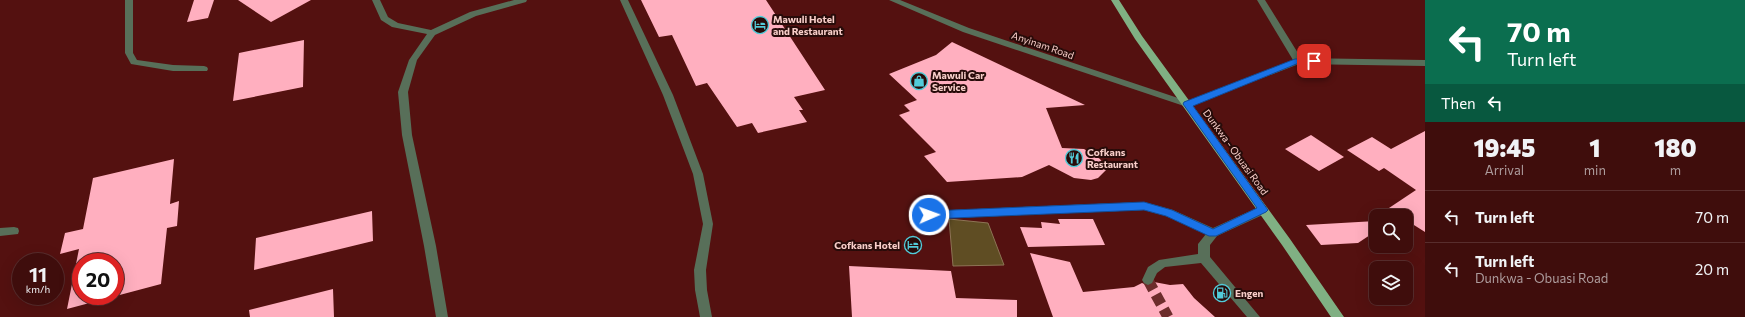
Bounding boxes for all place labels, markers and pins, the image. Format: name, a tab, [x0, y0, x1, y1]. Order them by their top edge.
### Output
place label: Mawuli Hotel and Restaurant	[773, 13, 843, 37]
hotel icon: Mawuli Hotel and Restaurant	[750, 15, 770, 35]
pin	[1297, 44, 1331, 78]
place label: Mawuli Car Service	[932, 69, 984, 93]
shop icon: Mawuli Car Service	[909, 71, 929, 91]
place label: Cofkans Restaurant	[1087, 146, 1138, 170]
restaurant icon: Cofkans Restaurant	[1064, 148, 1084, 168]
hotel icon: Cofkans Hotel	[903, 235, 923, 255]
place label: Cofkans Hotel	[834, 239, 900, 251]
fuel station icon: Engen	[1212, 283, 1232, 303]
place label: Engen	[1235, 287, 1263, 299]

